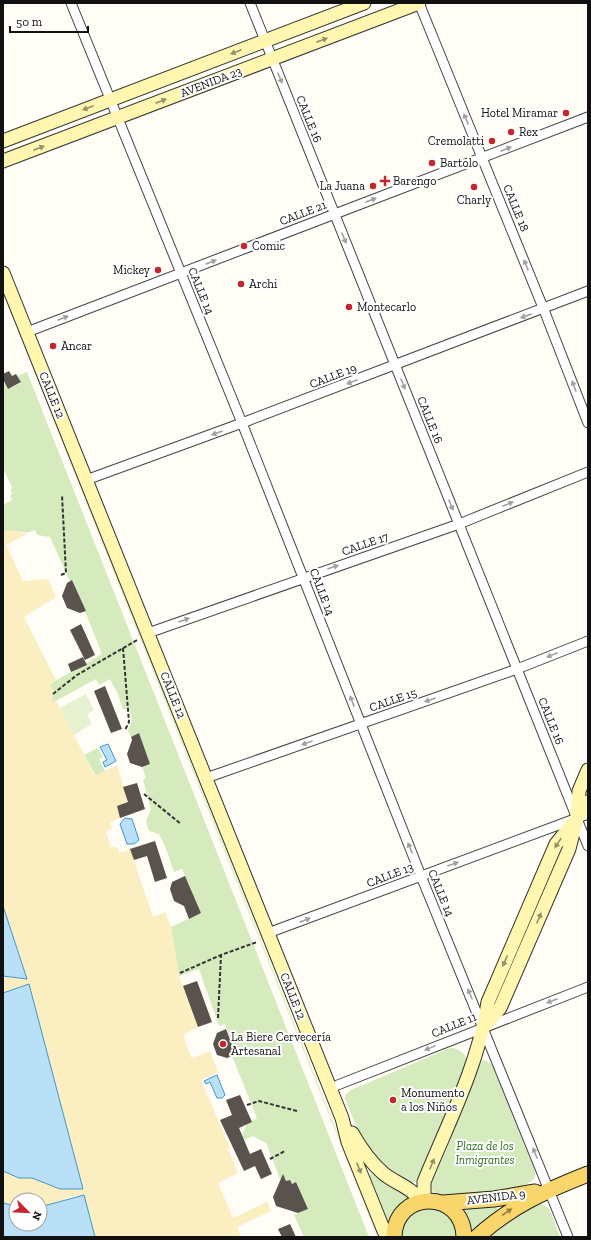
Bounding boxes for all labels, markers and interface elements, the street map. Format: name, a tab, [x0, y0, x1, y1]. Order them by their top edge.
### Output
scale bar	[10, 8, 88, 34]
text: 50 m	[16, 15, 43, 29]
one-way arrow	[316, 37, 328, 43]
one-way arrow	[229, 49, 241, 55]
street label: AVENIDA 23	[178, 64, 244, 100]
one-way arrow	[277, 73, 283, 84]
street label: CALLE 16	[293, 93, 325, 145]
one-way arrow	[155, 98, 167, 104]
one-way arrow	[82, 106, 94, 112]
place label: Hotel Miramar	[481, 106, 558, 120]
marker: Hotel Miramar	[561, 108, 571, 118]
one-way arrow	[463, 113, 469, 125]
place label: Rex	[519, 125, 538, 139]
marker: Rex	[506, 127, 516, 137]
place label: Cremolatti	[428, 134, 485, 148]
marker: Cremolatti	[487, 136, 497, 146]
one-way arrow	[34, 144, 46, 150]
one-way arrow	[500, 145, 512, 151]
place label: Bartolo	[440, 156, 478, 170]
marker: Bartolo	[427, 158, 437, 168]
place label: Barengo	[393, 174, 436, 188]
marker: Barengo	[380, 176, 390, 186]
place label: La Juana	[320, 179, 365, 193]
marker: La Juana	[368, 181, 378, 191]
marker: Charly	[469, 182, 479, 192]
street label: CALLE 18	[500, 182, 532, 234]
place label: Charly	[457, 193, 492, 207]
one-way arrow	[366, 197, 378, 203]
street label: CALLE 21	[278, 198, 329, 228]
one-way arrow	[341, 232, 347, 243]
place label: Comic	[252, 239, 286, 253]
marker: Comic	[239, 241, 249, 251]
one-way arrow	[205, 258, 217, 264]
one-way arrow	[523, 259, 529, 271]
place label: Mickey	[113, 263, 151, 277]
marker: Mickey	[153, 265, 163, 275]
street label: CALLE 14	[185, 265, 217, 317]
place label: Archi	[249, 277, 278, 291]
marker: Archi	[236, 279, 246, 289]
place label: Montecarlo	[357, 300, 416, 314]
marker: Montecarlo	[344, 302, 354, 312]
one-way arrow	[58, 314, 70, 320]
one-way arrow	[519, 314, 531, 320]
place label: Ancar	[61, 339, 92, 353]
marker: Ancar	[48, 341, 58, 351]
street label: CALLE 19	[307, 361, 359, 391]
street label: CALLE 12	[36, 370, 68, 420]
one-way arrow	[345, 379, 357, 385]
one-way arrow	[400, 379, 406, 391]
one-way arrow	[570, 380, 576, 392]
street label: CALLE 16	[414, 394, 446, 446]
one-way arrow	[211, 430, 223, 436]
one-way arrow	[449, 500, 455, 512]
one-way arrow	[503, 501, 515, 507]
street label: CALLE 17	[340, 529, 391, 559]
one-way arrow	[328, 564, 340, 570]
street label: CALLE 14	[307, 566, 338, 618]
one-way arrow	[179, 617, 191, 623]
one-way arrow	[545, 653, 557, 659]
street label: CALLE 12	[157, 670, 189, 720]
street label: CALLE 15	[367, 685, 419, 715]
one-way arrow	[348, 694, 354, 706]
street label: CALLE 16	[535, 695, 567, 747]
one-way arrow	[423, 697, 435, 703]
one-way arrow	[300, 740, 312, 746]
one-way arrow	[554, 838, 562, 848]
one-way arrow	[406, 841, 412, 853]
street label: CALLE 13	[365, 860, 415, 890]
one-way arrow	[447, 861, 459, 867]
street label: CALLE 14	[425, 867, 457, 919]
one-way arrow	[536, 912, 542, 923]
one-way arrow	[299, 916, 311, 922]
one-way arrow	[502, 956, 508, 968]
street label: CALLE 12	[277, 971, 309, 1021]
one-way arrow	[467, 988, 473, 999]
one-way arrow	[545, 998, 557, 1004]
street label: CALLE 11	[429, 1009, 479, 1040]
place label: La Biere Cervecería Artesanal	[231, 1030, 331, 1058]
marker: La Biere Cervecería Artesanal	[218, 1039, 228, 1049]
one-way arrow	[424, 1045, 436, 1051]
place label: Monumento a los Niños	[401, 1086, 465, 1114]
marker: Monumento a los Niños	[388, 1095, 398, 1105]
park label: Plaza de los Inmigrantes	[455, 1139, 515, 1167]
one-way arrow	[532, 1147, 538, 1158]
one-way arrow	[429, 1158, 435, 1169]
one-way arrow	[356, 1163, 362, 1175]
street label: AVENIDA 9	[466, 1186, 526, 1208]
north arrow	[8, 1192, 48, 1232]
one-way arrow	[501, 1208, 512, 1216]
text: N	[29, 1209, 44, 1223]

